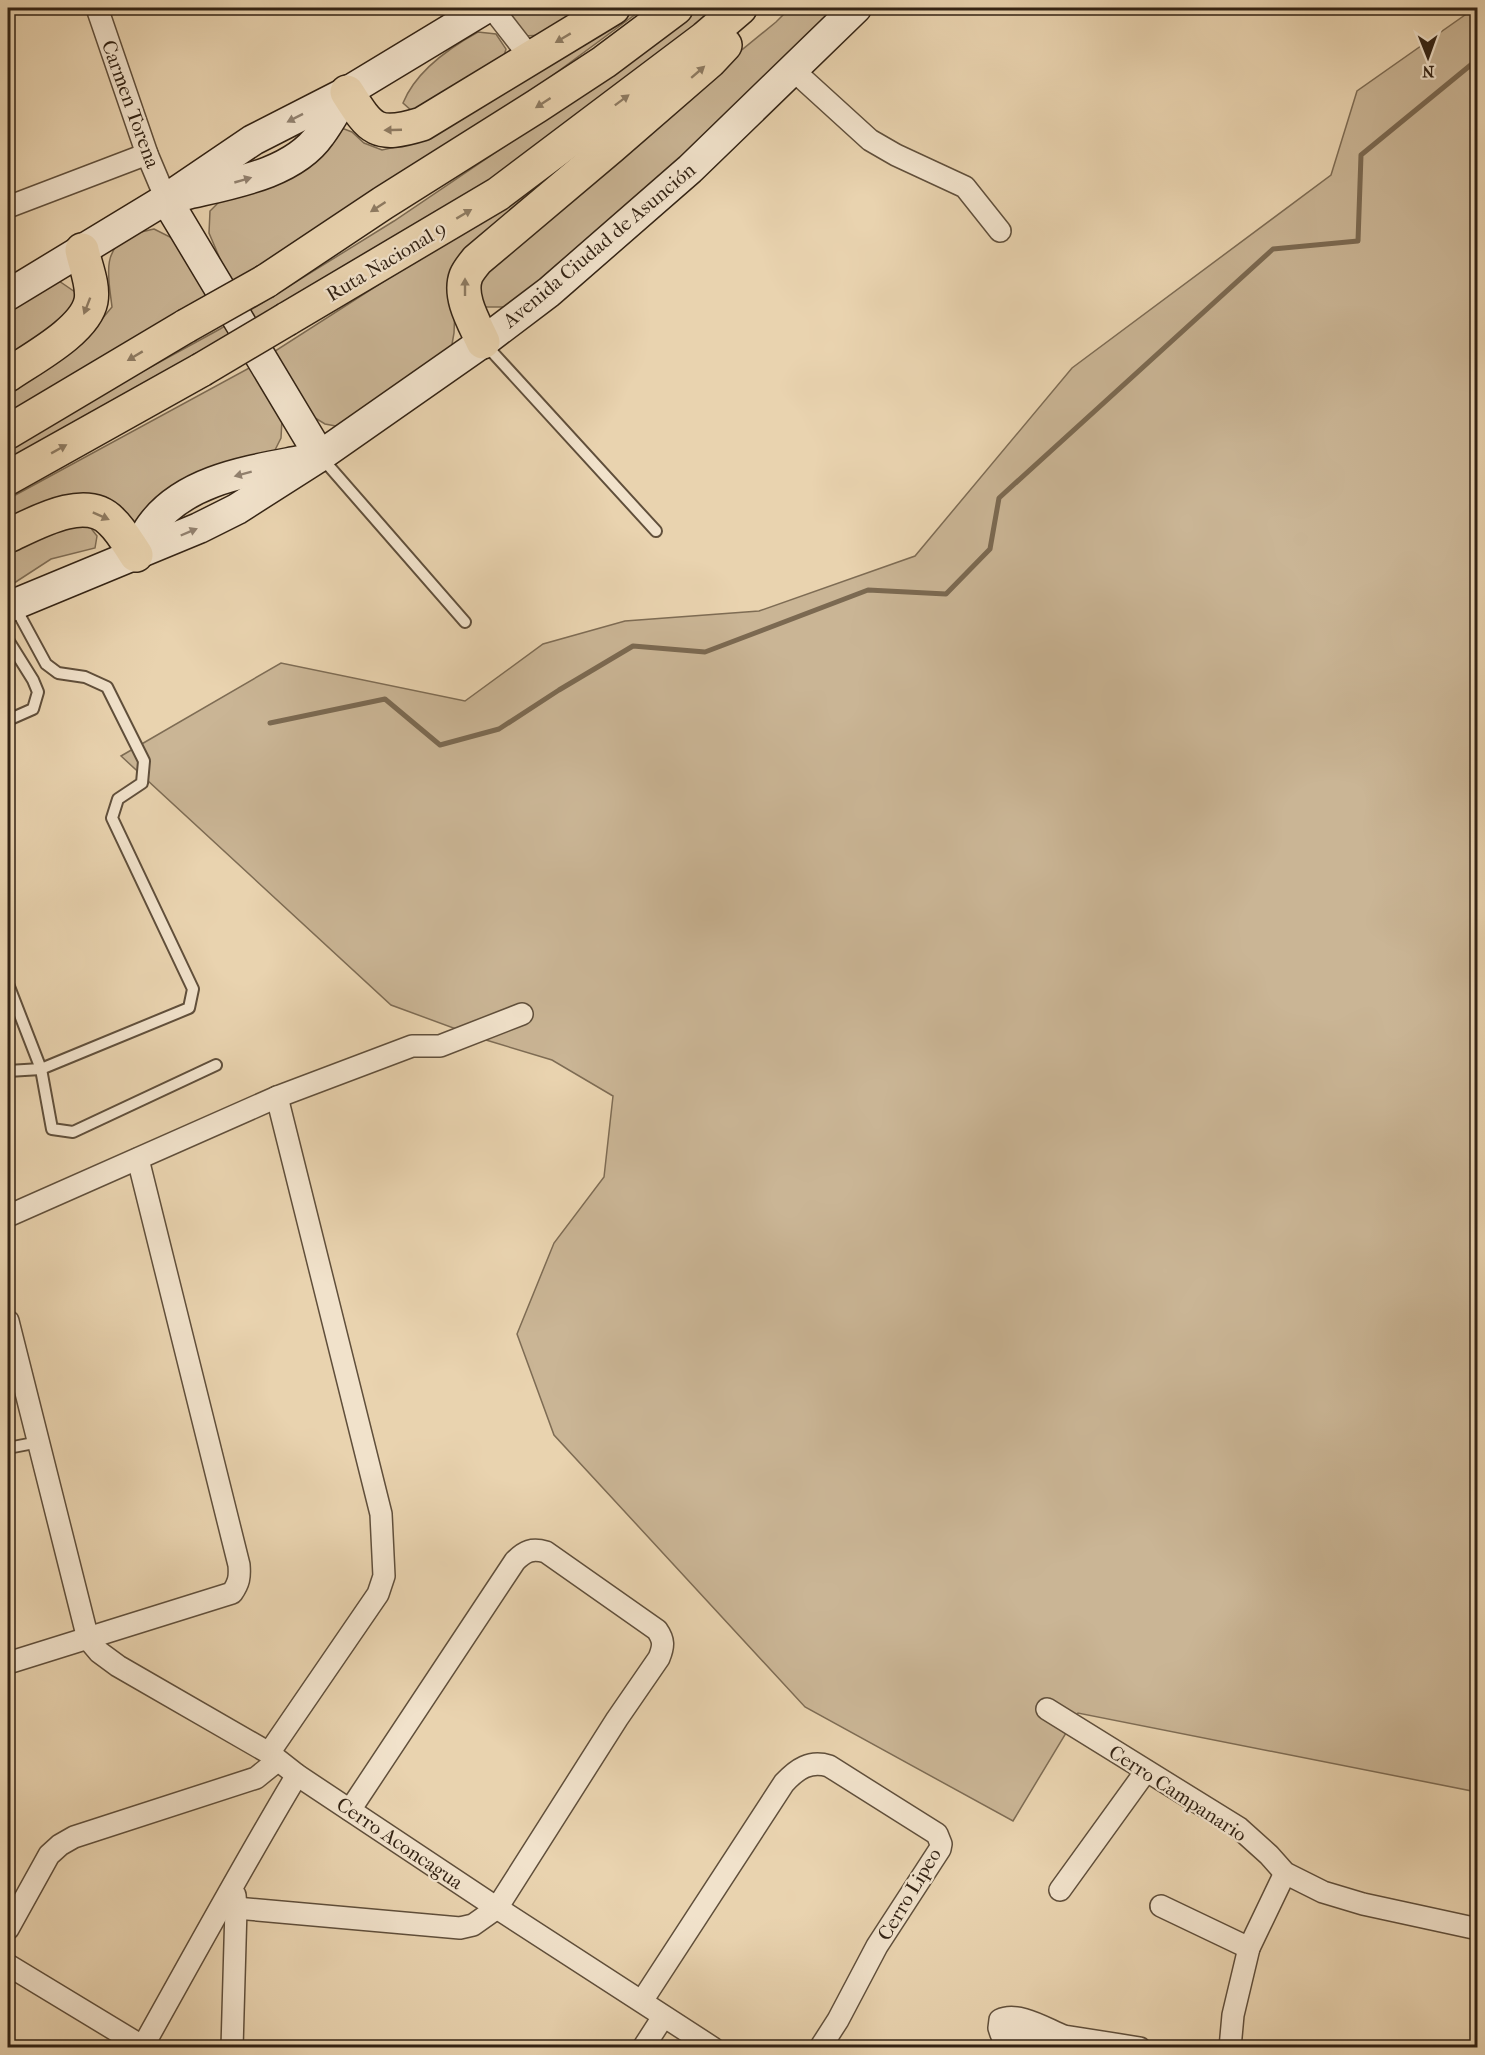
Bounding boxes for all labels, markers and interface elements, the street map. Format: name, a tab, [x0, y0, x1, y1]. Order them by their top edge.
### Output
north arrow	[1398, 27, 1458, 87]
one-way arrow	[555, 32, 571, 43]
street label: Carmen Torena	[97, 37, 165, 172]
text: N	[1421, 62, 1434, 81]
one-way arrow	[690, 65, 705, 79]
one-way arrow	[615, 95, 630, 107]
one-way arrow	[534, 97, 551, 108]
one-way arrow	[286, 114, 303, 123]
one-way arrow	[383, 125, 402, 135]
street label: Avenida Ciudad de Asunción	[498, 158, 700, 333]
one-way arrow	[234, 175, 252, 184]
one-way arrow	[370, 201, 386, 212]
one-way arrow	[456, 209, 473, 219]
street label: Ruta Nacional 9	[322, 217, 450, 306]
one-way arrow	[460, 278, 470, 297]
one-way arrow	[82, 298, 92, 316]
one-way arrow	[126, 351, 143, 361]
one-way arrow	[50, 444, 67, 454]
one-way arrow	[233, 470, 251, 479]
one-way arrow	[93, 511, 111, 521]
one-way arrow	[181, 527, 198, 536]
street label: Cerro Campanario	[1105, 1740, 1251, 1846]
street label: Cerro Aconcagua	[332, 1793, 468, 1895]
street label: Cerro Lipeo	[873, 1844, 946, 1945]

